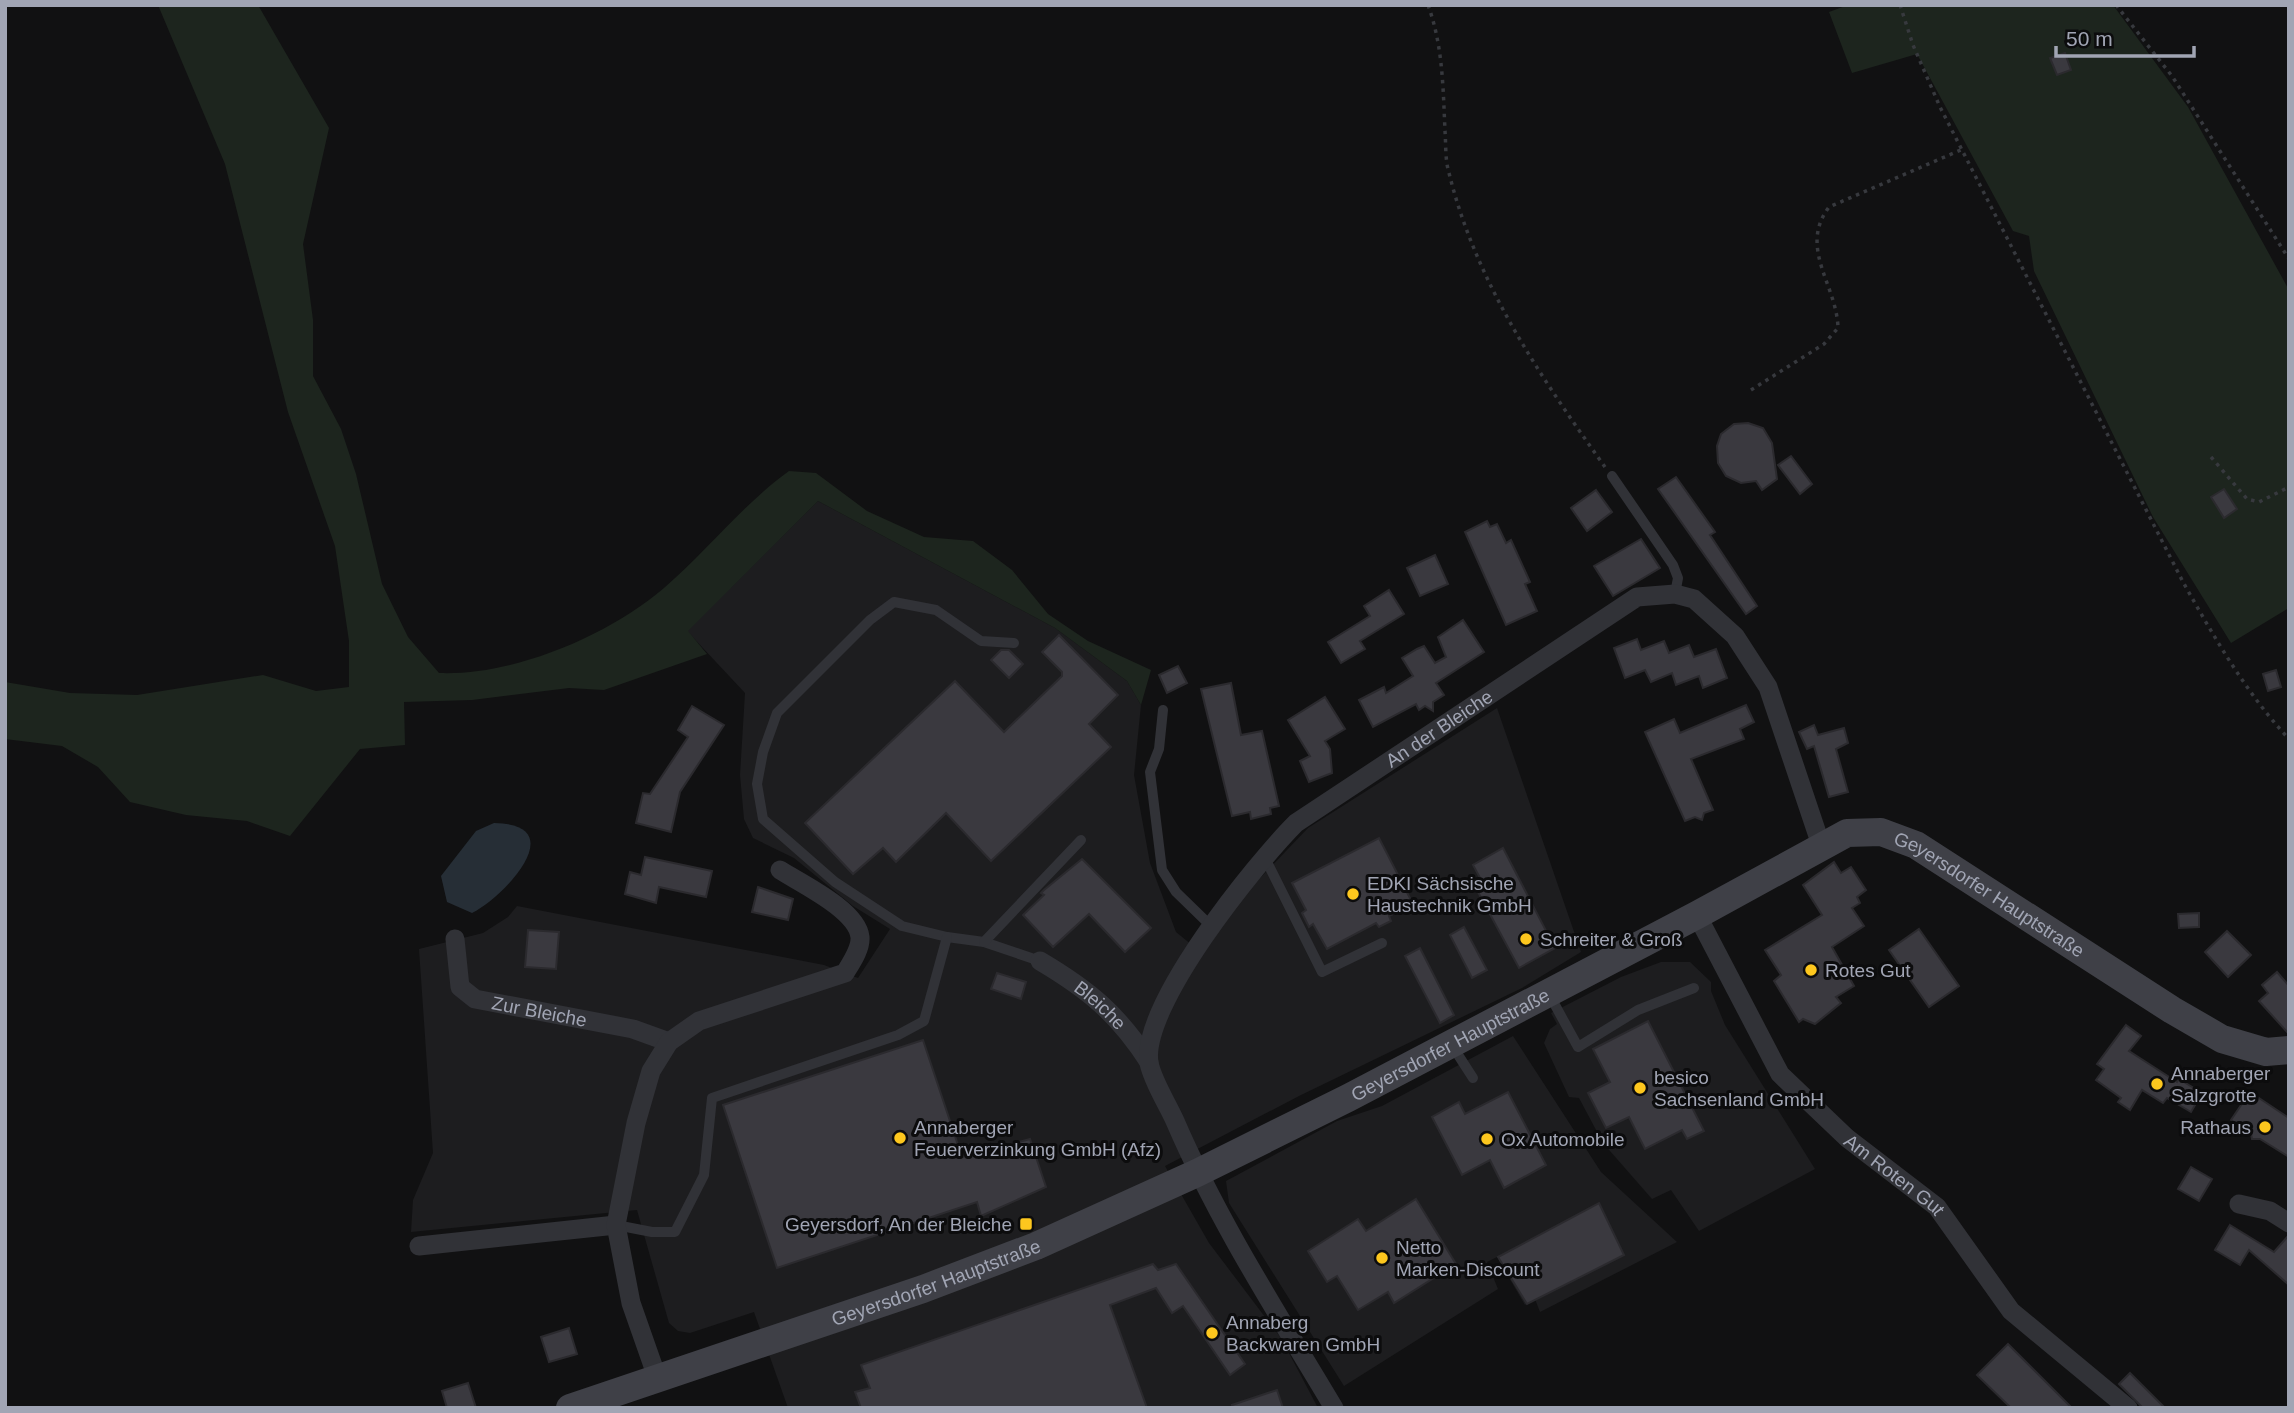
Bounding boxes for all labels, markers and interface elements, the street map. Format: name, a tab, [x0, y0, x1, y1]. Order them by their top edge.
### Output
scale bar	[2056, 14, 2194, 58]
text: 50 m	[2066, 27, 2113, 50]
street label: An der Bleiche	[1382, 686, 1497, 772]
street label: Geyersdorfer Hauptstraße	[1891, 828, 2088, 962]
place label: EDKI Sächsische Haustechnik GmbH	[1367, 873, 1532, 916]
marker: EDKI Sächsische Haustechnik GmbH	[1345, 886, 1361, 902]
place label: Schreiter & Groß	[1540, 929, 1683, 950]
marker: Schreiter & Groß	[1518, 931, 1534, 947]
place label: Rotes Gut	[1825, 960, 1911, 981]
marker: Rotes Gut	[1803, 962, 1819, 978]
street label: Bleiche	[1070, 977, 1130, 1034]
street label: Geyersdorfer Hauptstraße	[1348, 984, 1553, 1106]
street label: Zur Bleiche	[490, 992, 588, 1031]
place label: Annaberger Salzgrotte	[2171, 1063, 2271, 1106]
place label: besico Sachsenland GmbH	[1654, 1067, 1824, 1110]
marker: Annaberger Salzgrotte	[2149, 1076, 2165, 1092]
marker: besico Sachsenland GmbH	[1632, 1080, 1648, 1096]
place label: Annaberger Feuerverzinkung GmbH (Afz)	[914, 1117, 1161, 1160]
place label: Rathaus	[2180, 1117, 2251, 1138]
marker: Rathaus	[2257, 1119, 2273, 1135]
place label: Ox Automobile	[1501, 1129, 1625, 1150]
marker: Annaberger Feuerverzinkung GmbH (Afz)	[892, 1130, 908, 1146]
street label: Am Roten Gut	[1840, 1130, 1950, 1220]
marker: Ox Automobile	[1479, 1131, 1495, 1147]
place label: Geyersdorf, An der Bleiche	[785, 1214, 1012, 1235]
marker: Geyersdorf, An der Bleiche	[1018, 1216, 1034, 1232]
street label: Geyersdorfer Hauptstraße	[829, 1235, 1044, 1330]
place label: Netto Marken-Discount	[1396, 1237, 1540, 1280]
marker: Netto Marken-Discount	[1374, 1250, 1390, 1266]
place label: Annaberg Backwaren GmbH	[1226, 1312, 1380, 1355]
marker: Annaberg Backwaren GmbH	[1204, 1325, 1220, 1341]

